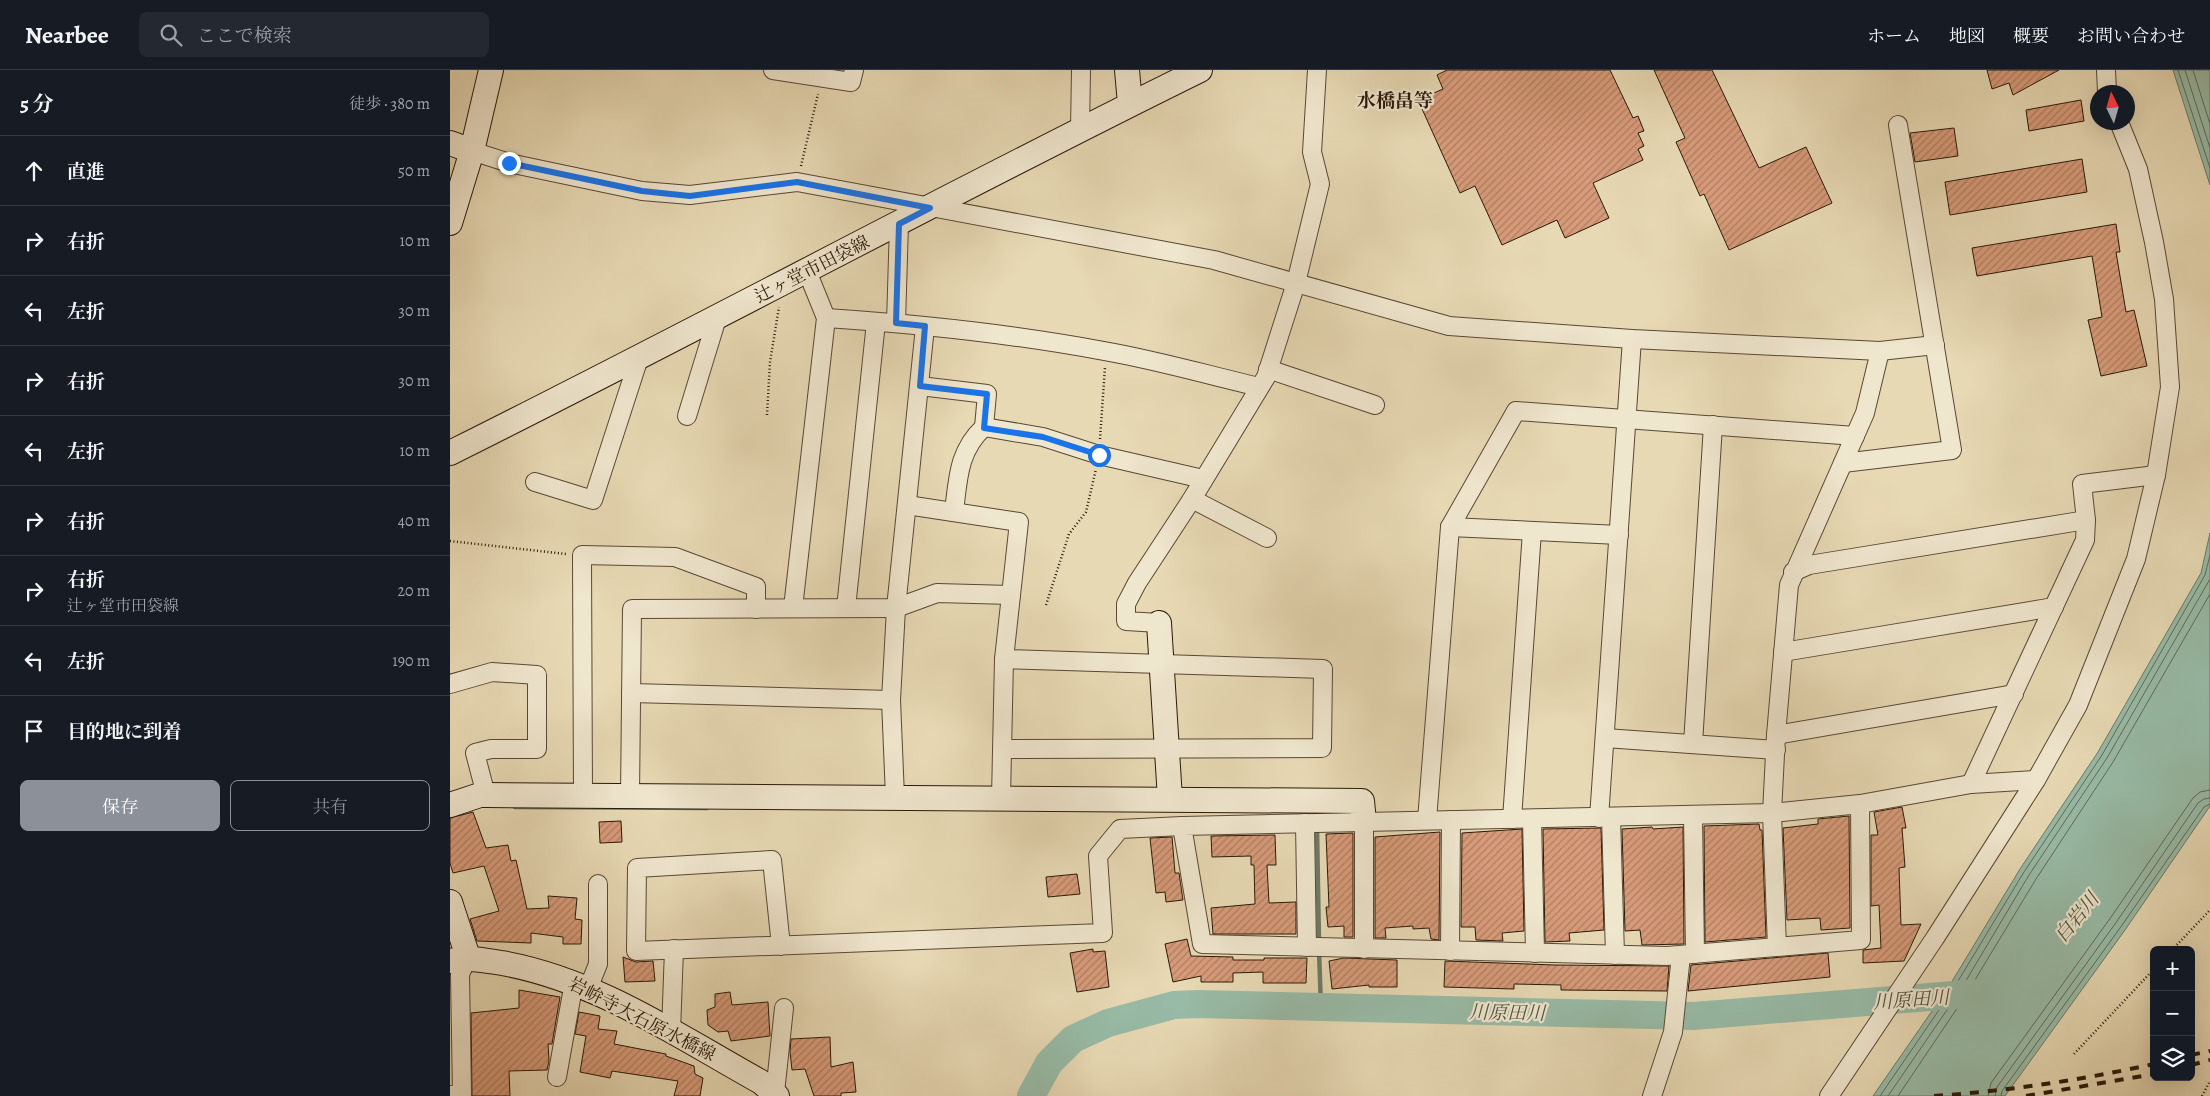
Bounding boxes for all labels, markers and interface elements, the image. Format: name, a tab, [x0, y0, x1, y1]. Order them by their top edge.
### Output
search box	[139, 12, 489, 57]
text: Nearbee	[25, 19, 109, 51]
icon: search	[157, 21, 185, 49]
text: ここで検索	[197, 23, 292, 49]
text: ホーム	[1867, 24, 1921, 48]
text: 地図	[1949, 24, 1985, 48]
text: 概要	[2013, 24, 2049, 48]
text: お問い合わせ	[2077, 24, 2185, 48]
north arrow	[2090, 85, 2135, 130]
district label: 水橋畠等	[1357, 88, 1433, 114]
text: 5 分	[20, 90, 54, 118]
text: 徒歩 · 380 m	[349, 93, 430, 115]
route end	[498, 152, 521, 175]
icon: ahead	[20, 157, 48, 185]
text: 直進	[67, 159, 105, 185]
text: 50 m	[398, 160, 430, 182]
icon: right	[20, 227, 48, 255]
text: 右折	[67, 229, 105, 255]
text: 10 m	[400, 230, 430, 252]
street label: 辻ヶ堂市田袋線	[750, 230, 874, 308]
icon: left	[20, 297, 48, 325]
text: 左折	[67, 299, 105, 325]
text: 30 m	[398, 300, 430, 322]
icon: right	[20, 367, 48, 395]
text: 右折	[67, 369, 105, 395]
text: 30 m	[398, 370, 430, 392]
icon: left	[20, 437, 48, 465]
text: 左折	[67, 439, 105, 465]
text: 10 m	[400, 440, 430, 462]
route start	[1088, 444, 1111, 467]
icon: right	[20, 507, 48, 535]
text: 右折	[67, 509, 105, 535]
text: 40 m	[398, 510, 430, 532]
text: 右折	[67, 567, 105, 593]
icon: right	[20, 577, 48, 605]
text: 20 m	[397, 580, 430, 602]
text: 辻ヶ堂市田袋線	[67, 595, 179, 617]
icon: left	[20, 647, 48, 675]
text: 左折	[67, 649, 105, 675]
text: 190 m	[392, 650, 430, 672]
icon: arrive	[20, 717, 48, 745]
text: 目的地に到着	[67, 719, 181, 745]
button: 保存	[20, 780, 220, 831]
button: 共有	[230, 780, 430, 831]
water label: 白岩川	[2049, 886, 2106, 948]
map controls	[2150, 946, 2195, 1081]
button: +	[2150, 946, 2195, 991]
street label: 岩峅寺大石原水橋線	[564, 972, 720, 1066]
water label: 川原田川	[1872, 984, 1952, 1016]
button: −	[2150, 991, 2195, 1036]
water label: 川原田川	[1469, 999, 1547, 1027]
button: layers	[2150, 1036, 2195, 1081]

